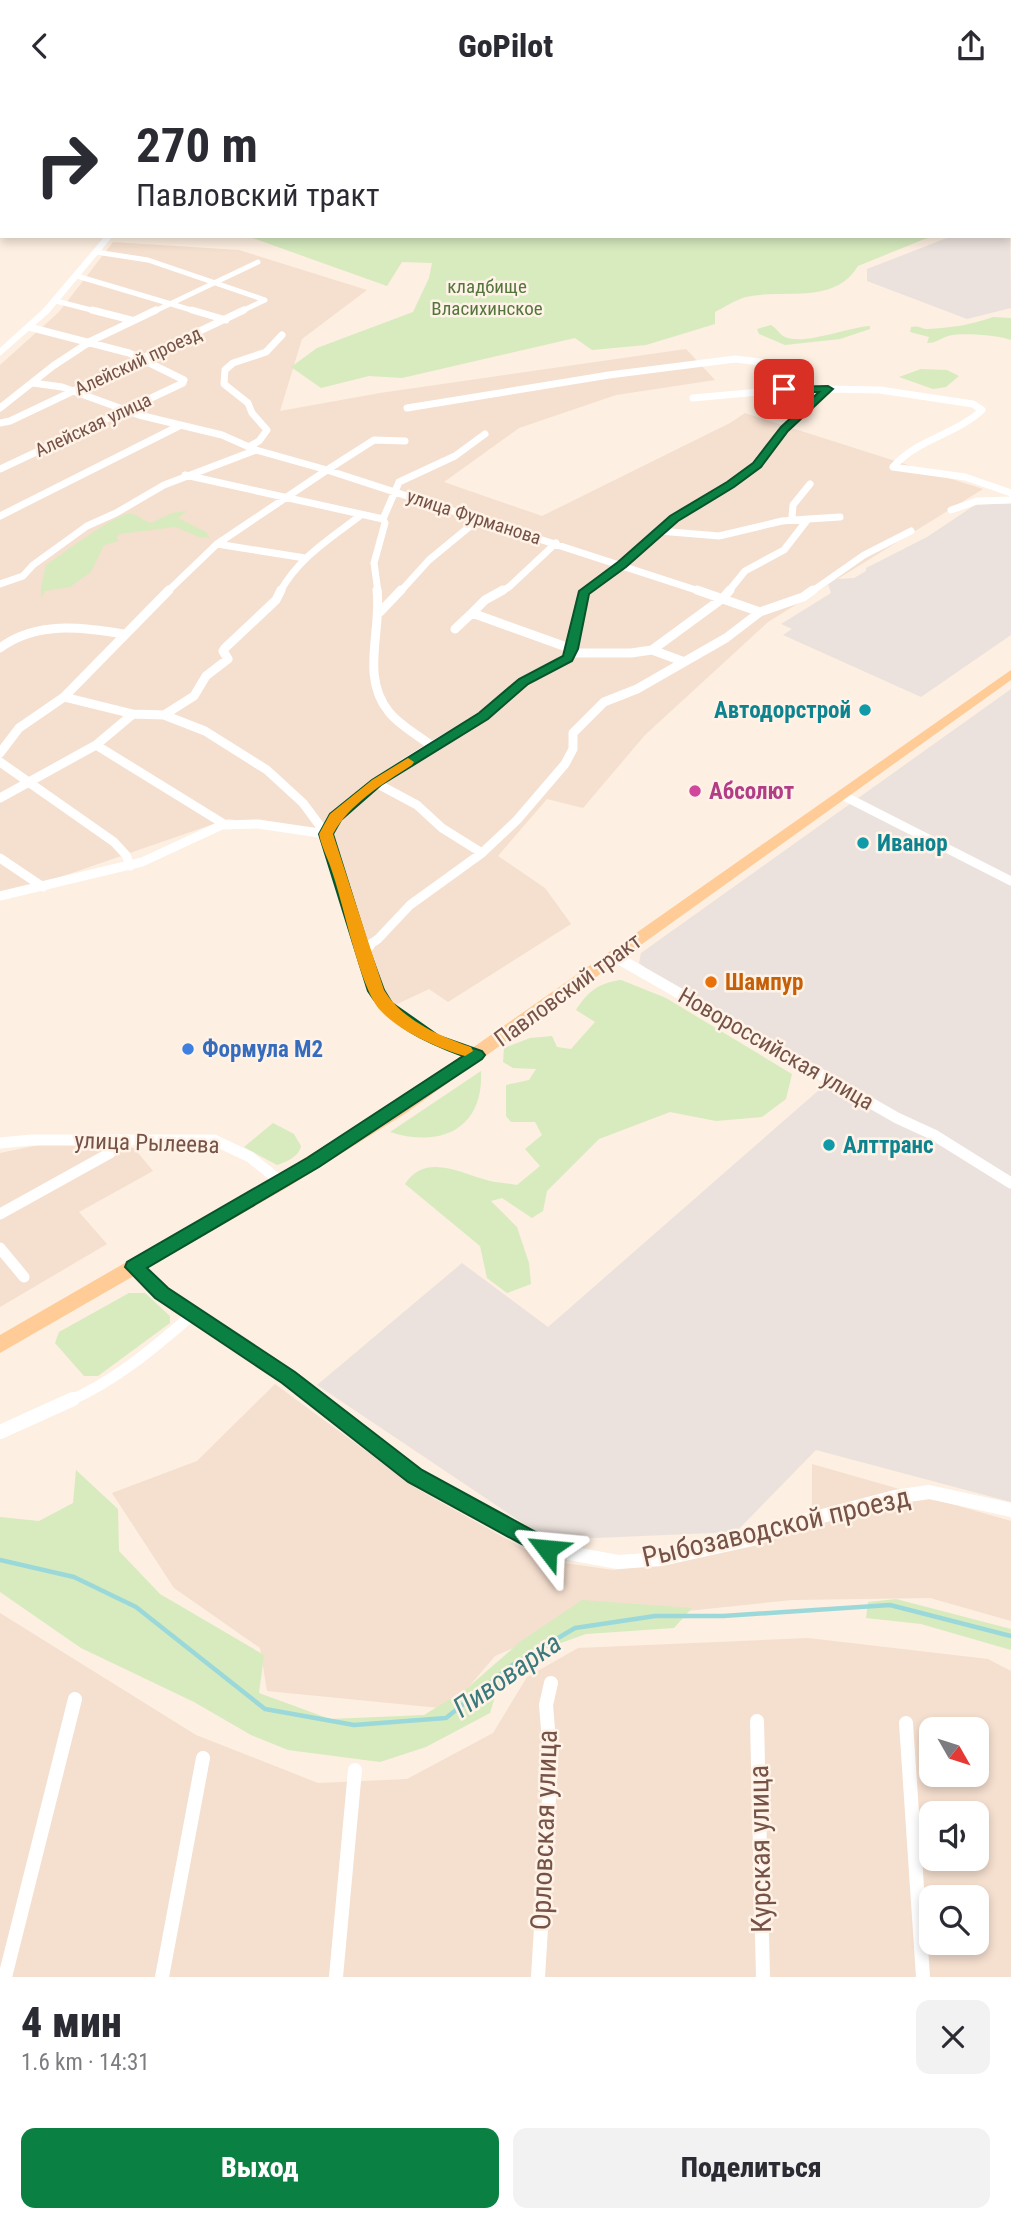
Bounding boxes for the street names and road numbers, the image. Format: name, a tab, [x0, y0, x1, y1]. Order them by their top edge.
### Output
street label: Алейский проезд	[71, 322, 205, 400]
street label: Алейская улица	[31, 388, 155, 462]
street label: улица Фурманова	[404, 484, 544, 550]
street label: Павловский тракт	[489, 927, 647, 1052]
street label: Новороссийская улица	[673, 982, 879, 1116]
street label: улица Рылеева	[74, 1127, 220, 1159]
street label: Рыбозаводской проезд	[639, 1480, 913, 1574]
street label: Орловская улица	[524, 1729, 564, 1931]
street label: Курская улица	[742, 1765, 778, 1933]

